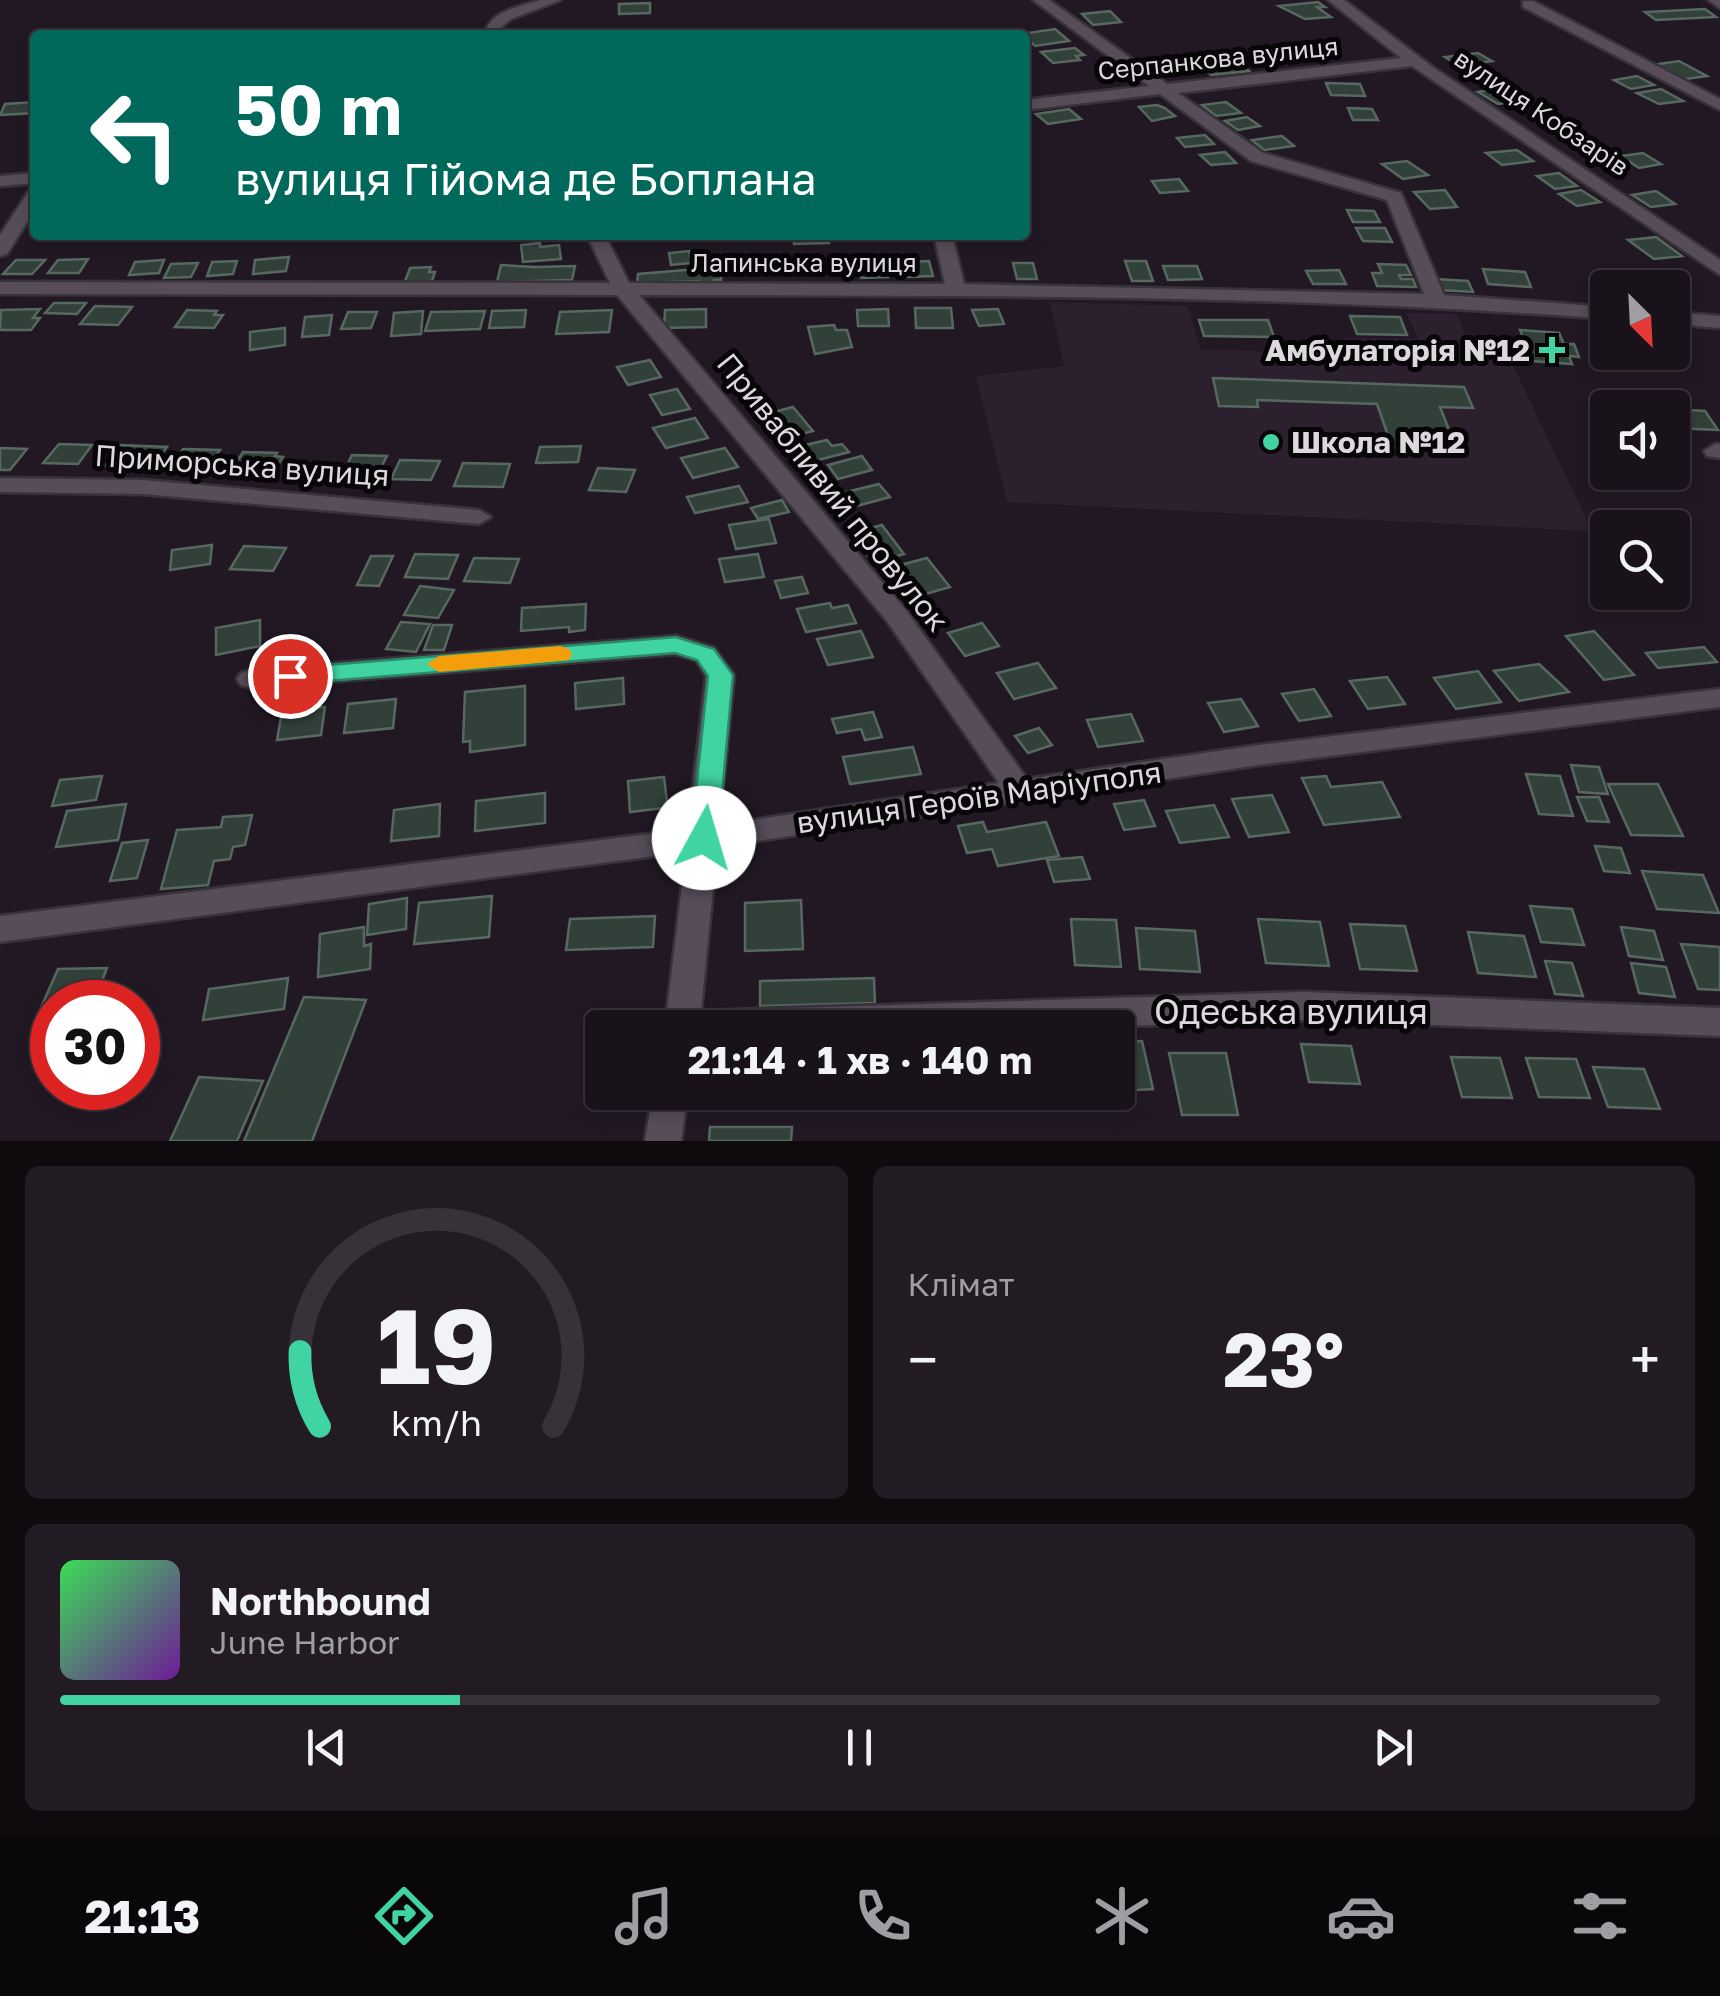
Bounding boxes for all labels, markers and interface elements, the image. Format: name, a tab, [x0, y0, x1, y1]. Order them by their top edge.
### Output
street label: Серпанкова вулиця	[1096, 30, 1340, 86]
street label: вулиця Кобзарів	[1449, 42, 1635, 182]
text: 50 m	[235, 66, 402, 150]
icon: left	[70, 70, 200, 200]
text: вулиця Гійома де Боплана	[235, 151, 817, 205]
street label: Лапинська вулиця	[691, 247, 917, 278]
north arrow	[1590, 270, 1690, 370]
map controls	[1590, 270, 1690, 610]
place label: Амбулаторія №12	[1265, 332, 1530, 368]
marker: Амбулаторія №12	[1539, 337, 1565, 363]
street label: Привабливий провулок	[710, 346, 956, 638]
button: sound	[1590, 390, 1690, 490]
place label: Школа №12	[1291, 424, 1465, 460]
marker: Школа №12	[1260, 431, 1282, 453]
street label: Приморська вулиця	[94, 437, 390, 493]
button: search	[1590, 510, 1690, 610]
pin	[248, 634, 333, 719]
icon: arrive	[263, 649, 318, 704]
street label: вулиця Героїв Маріуполя	[794, 754, 1164, 840]
position arrow	[652, 786, 756, 890]
speed limit sign: 30	[30, 980, 160, 1110]
street label: Одеська вулиця	[1154, 990, 1428, 1032]
text: 21:14 · 1 хв · 140 m	[688, 1037, 1032, 1082]
text: Клімат	[908, 1265, 1014, 1303]
text: 19	[376, 1282, 496, 1407]
text: 23°	[1223, 1313, 1344, 1404]
text: −	[908, 1326, 938, 1392]
text: +	[1630, 1326, 1660, 1392]
text: km/h	[391, 1401, 482, 1444]
text: Northbound	[210, 1578, 431, 1623]
text: June Harbor	[210, 1623, 400, 1661]
icon: previous	[299, 1720, 354, 1775]
icon: pause	[832, 1720, 887, 1775]
icon: next	[1366, 1720, 1421, 1775]
icon: directions	[369, 1881, 439, 1951]
icon: music	[609, 1881, 679, 1951]
icon: phone	[848, 1881, 918, 1951]
icon: climate	[1087, 1881, 1157, 1951]
icon: car	[1326, 1881, 1396, 1951]
icon: filters	[1565, 1881, 1635, 1951]
text: 21:13	[85, 1889, 200, 1943]

